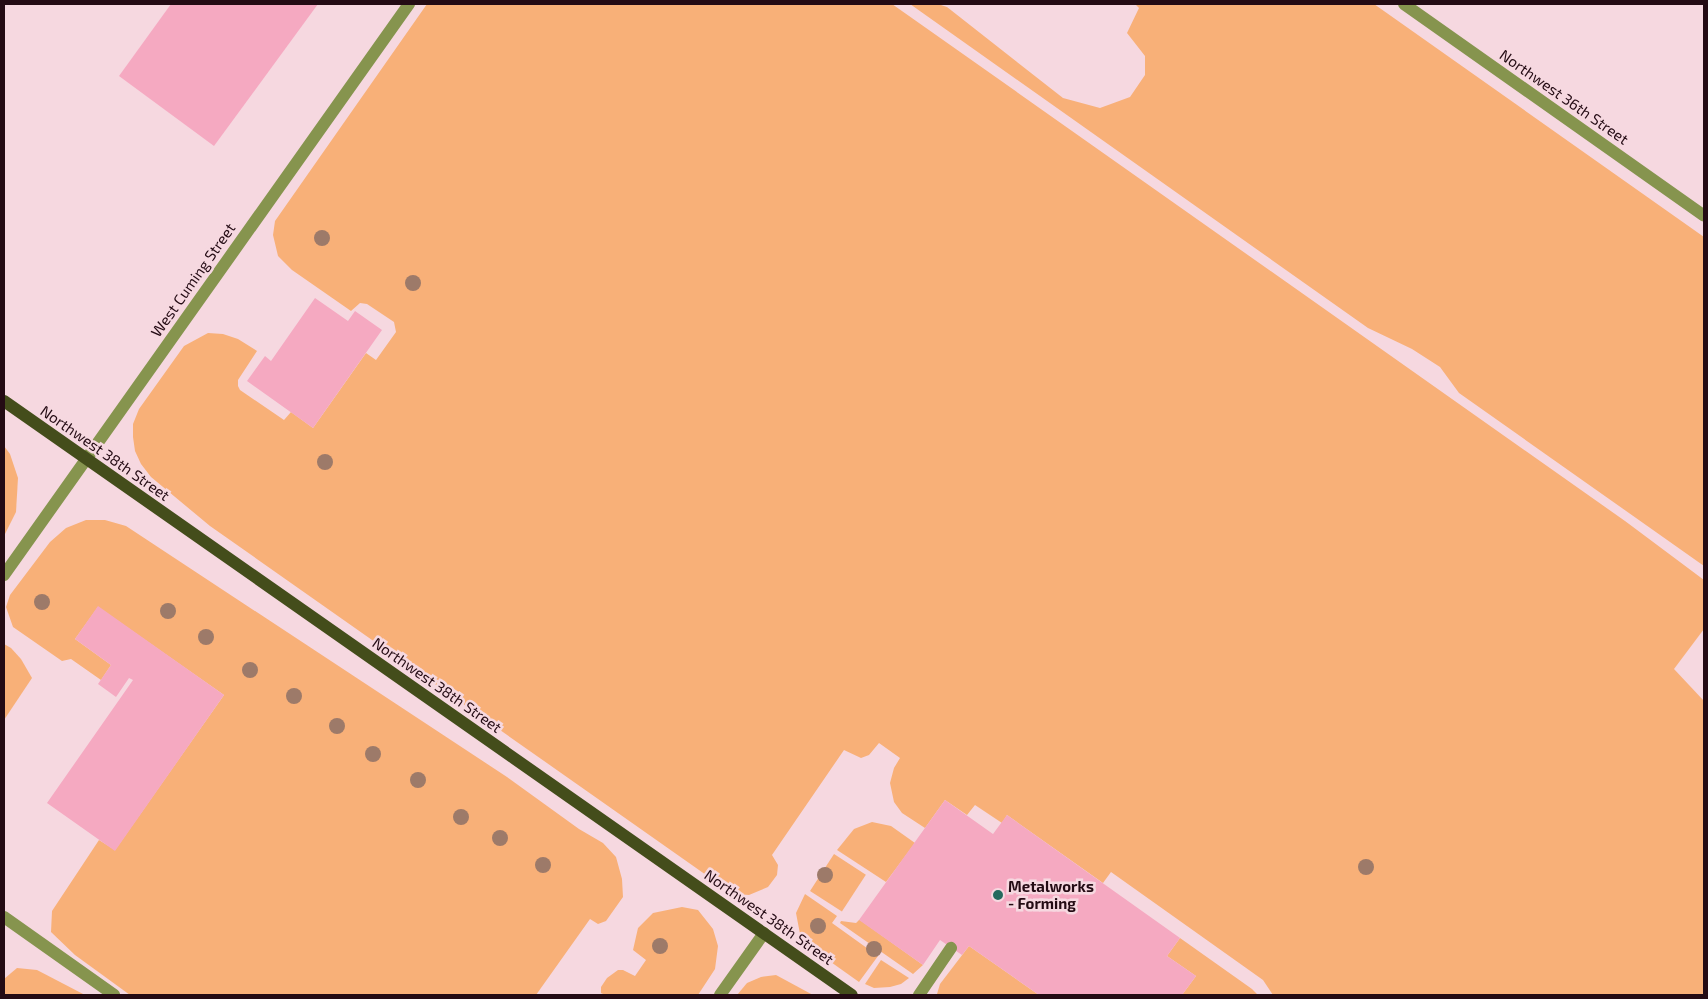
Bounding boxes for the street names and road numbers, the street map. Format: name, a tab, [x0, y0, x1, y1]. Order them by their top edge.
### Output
street label: Northwest 36th Street	[1496, 46, 1632, 148]
street label: West Cuming Street	[147, 220, 239, 340]
street label: Northwest 38th Street	[37, 402, 173, 504]
street label: Northwest 38th Street	[369, 634, 505, 736]
street label: Northwest 38th Street	[701, 866, 837, 968]

